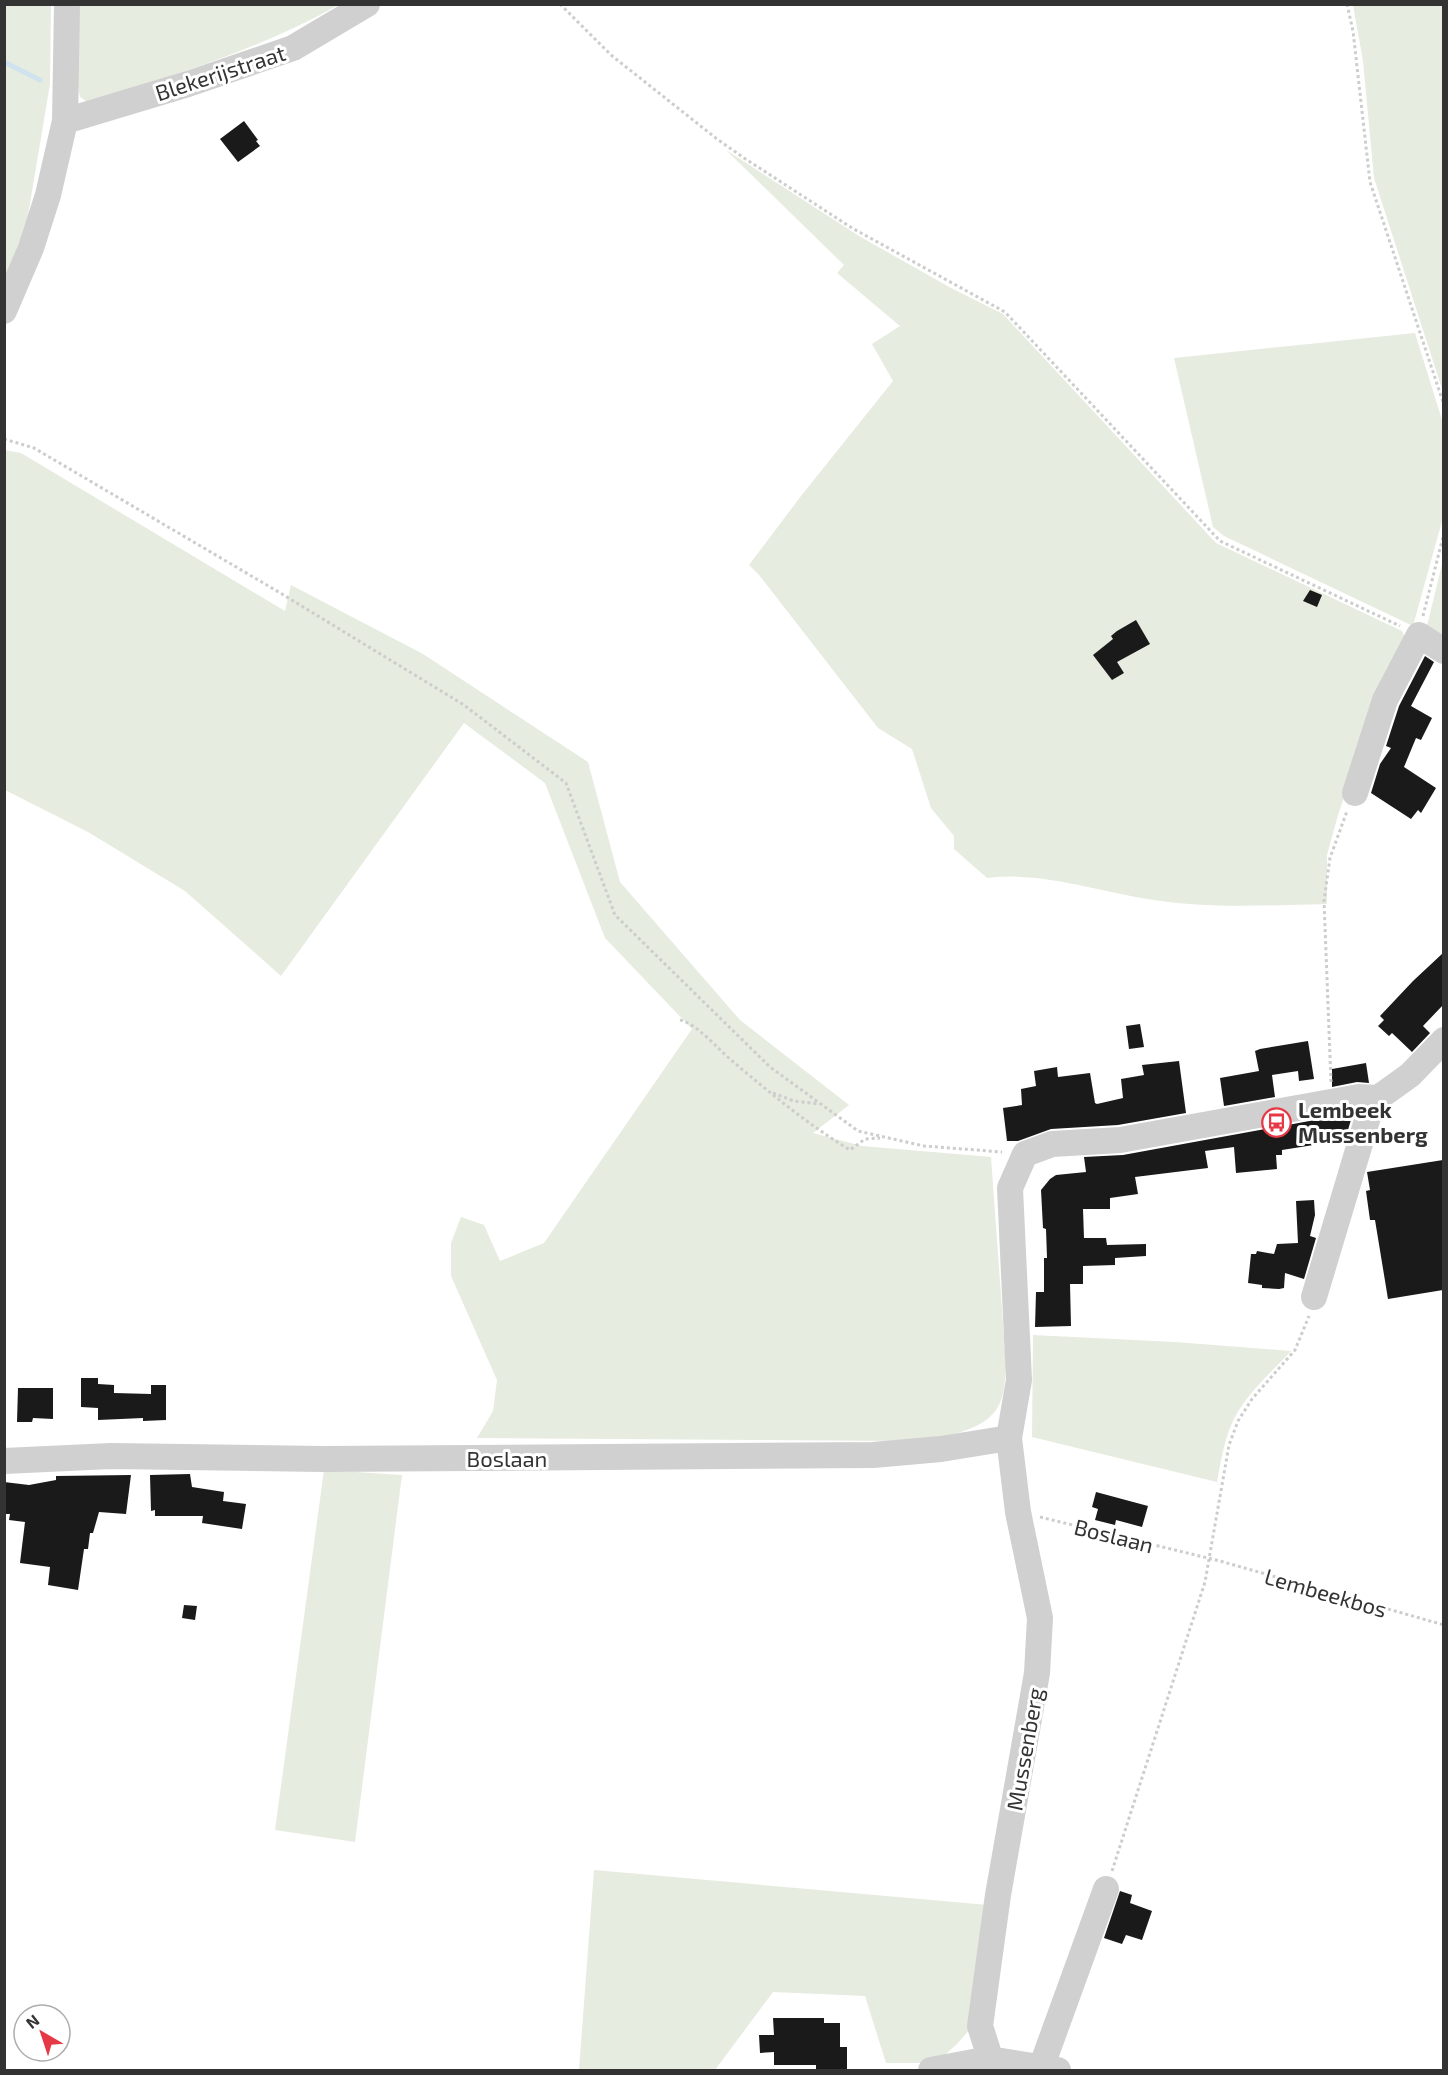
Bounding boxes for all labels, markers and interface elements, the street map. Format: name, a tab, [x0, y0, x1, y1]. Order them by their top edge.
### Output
street label: Blekerijstraat	[152, 39, 289, 106]
place label: Lembeek Mussenberg	[1298, 1096, 1428, 1147]
bus stop icon: Lembeek Mussenberg	[1261, 1106, 1293, 1138]
street label: Boslaan	[467, 1445, 547, 1471]
street label: Boslaan	[1072, 1513, 1156, 1557]
street label: Lembeekbos	[1262, 1562, 1390, 1622]
street label: Mussenberg	[1000, 1686, 1048, 1812]
north arrow	[12, 2003, 72, 2063]
text: N	[22, 2010, 43, 2032]

